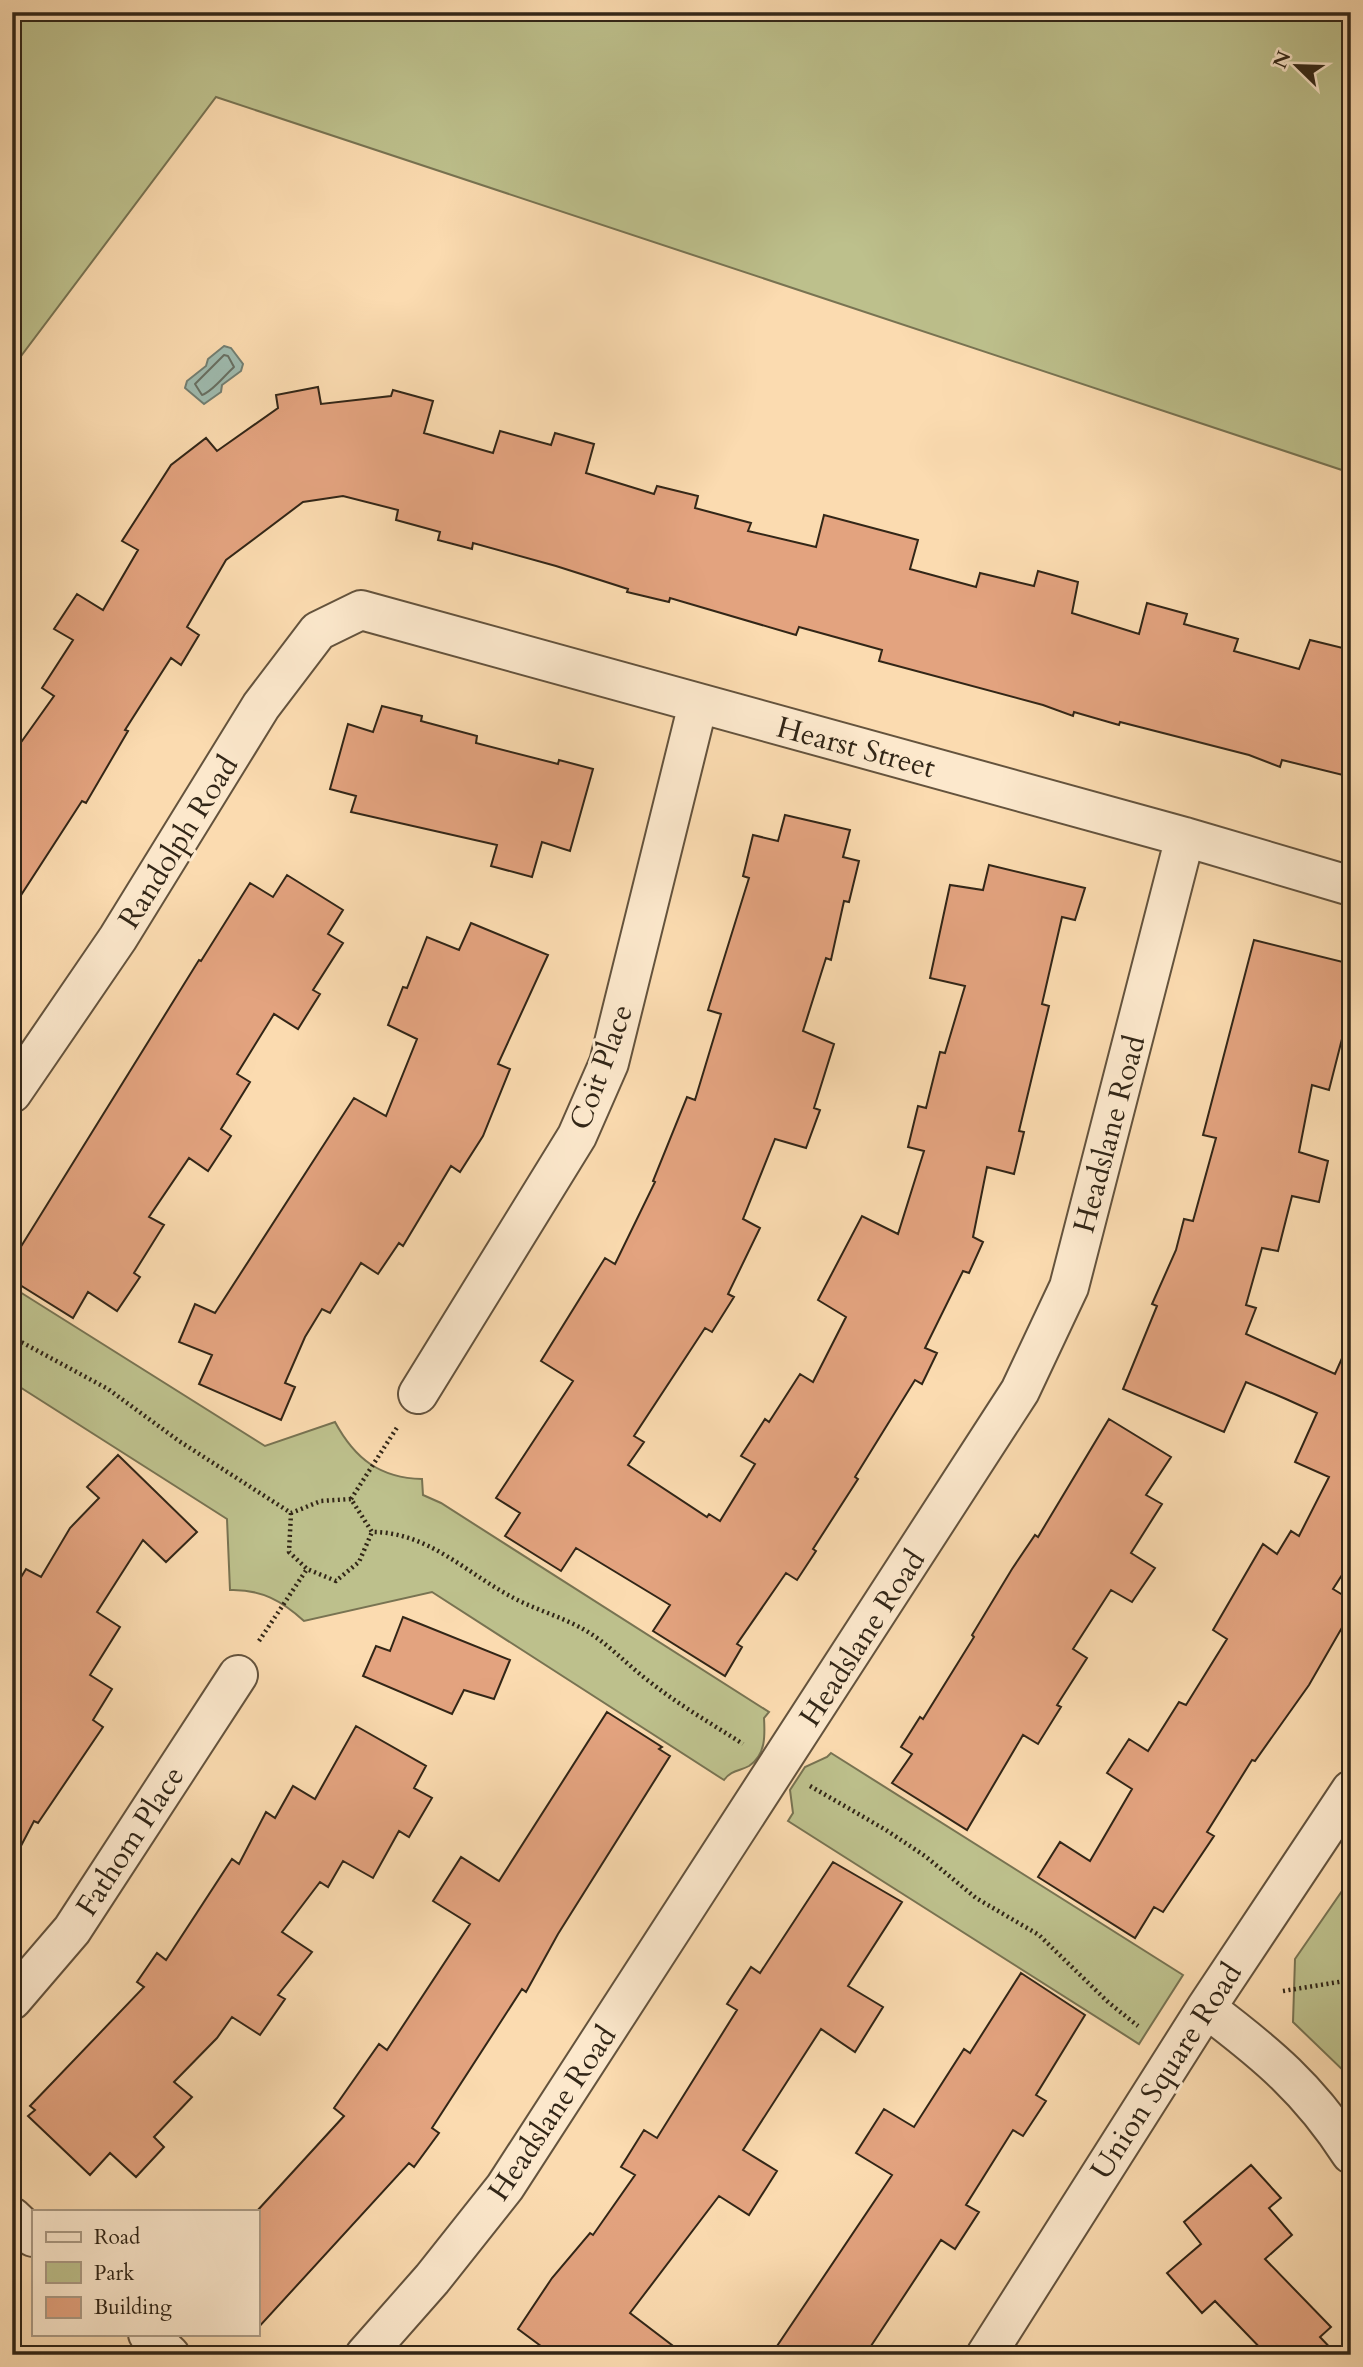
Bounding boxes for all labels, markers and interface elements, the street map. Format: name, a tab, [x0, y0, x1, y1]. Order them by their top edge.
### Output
north arrow	[1262, 32, 1332, 102]
text: N	[1267, 47, 1298, 72]
street label: Hearst Street	[772, 707, 940, 788]
street label: Randolph Road	[109, 748, 248, 937]
street label: Coit Place	[560, 999, 643, 1136]
street label: Headslane Road	[1063, 1031, 1156, 1237]
street label: Headslane Road	[790, 1542, 935, 1735]
street label: Fathom Place	[67, 1758, 194, 1924]
street label: Union Square Road	[1081, 1955, 1252, 2187]
street label: Headslane Road	[479, 2018, 626, 2209]
legend	[32, 2210, 259, 2336]
text: Road	[94, 2223, 140, 2252]
text: Park	[94, 2259, 135, 2288]
text: Building	[94, 2293, 172, 2322]

